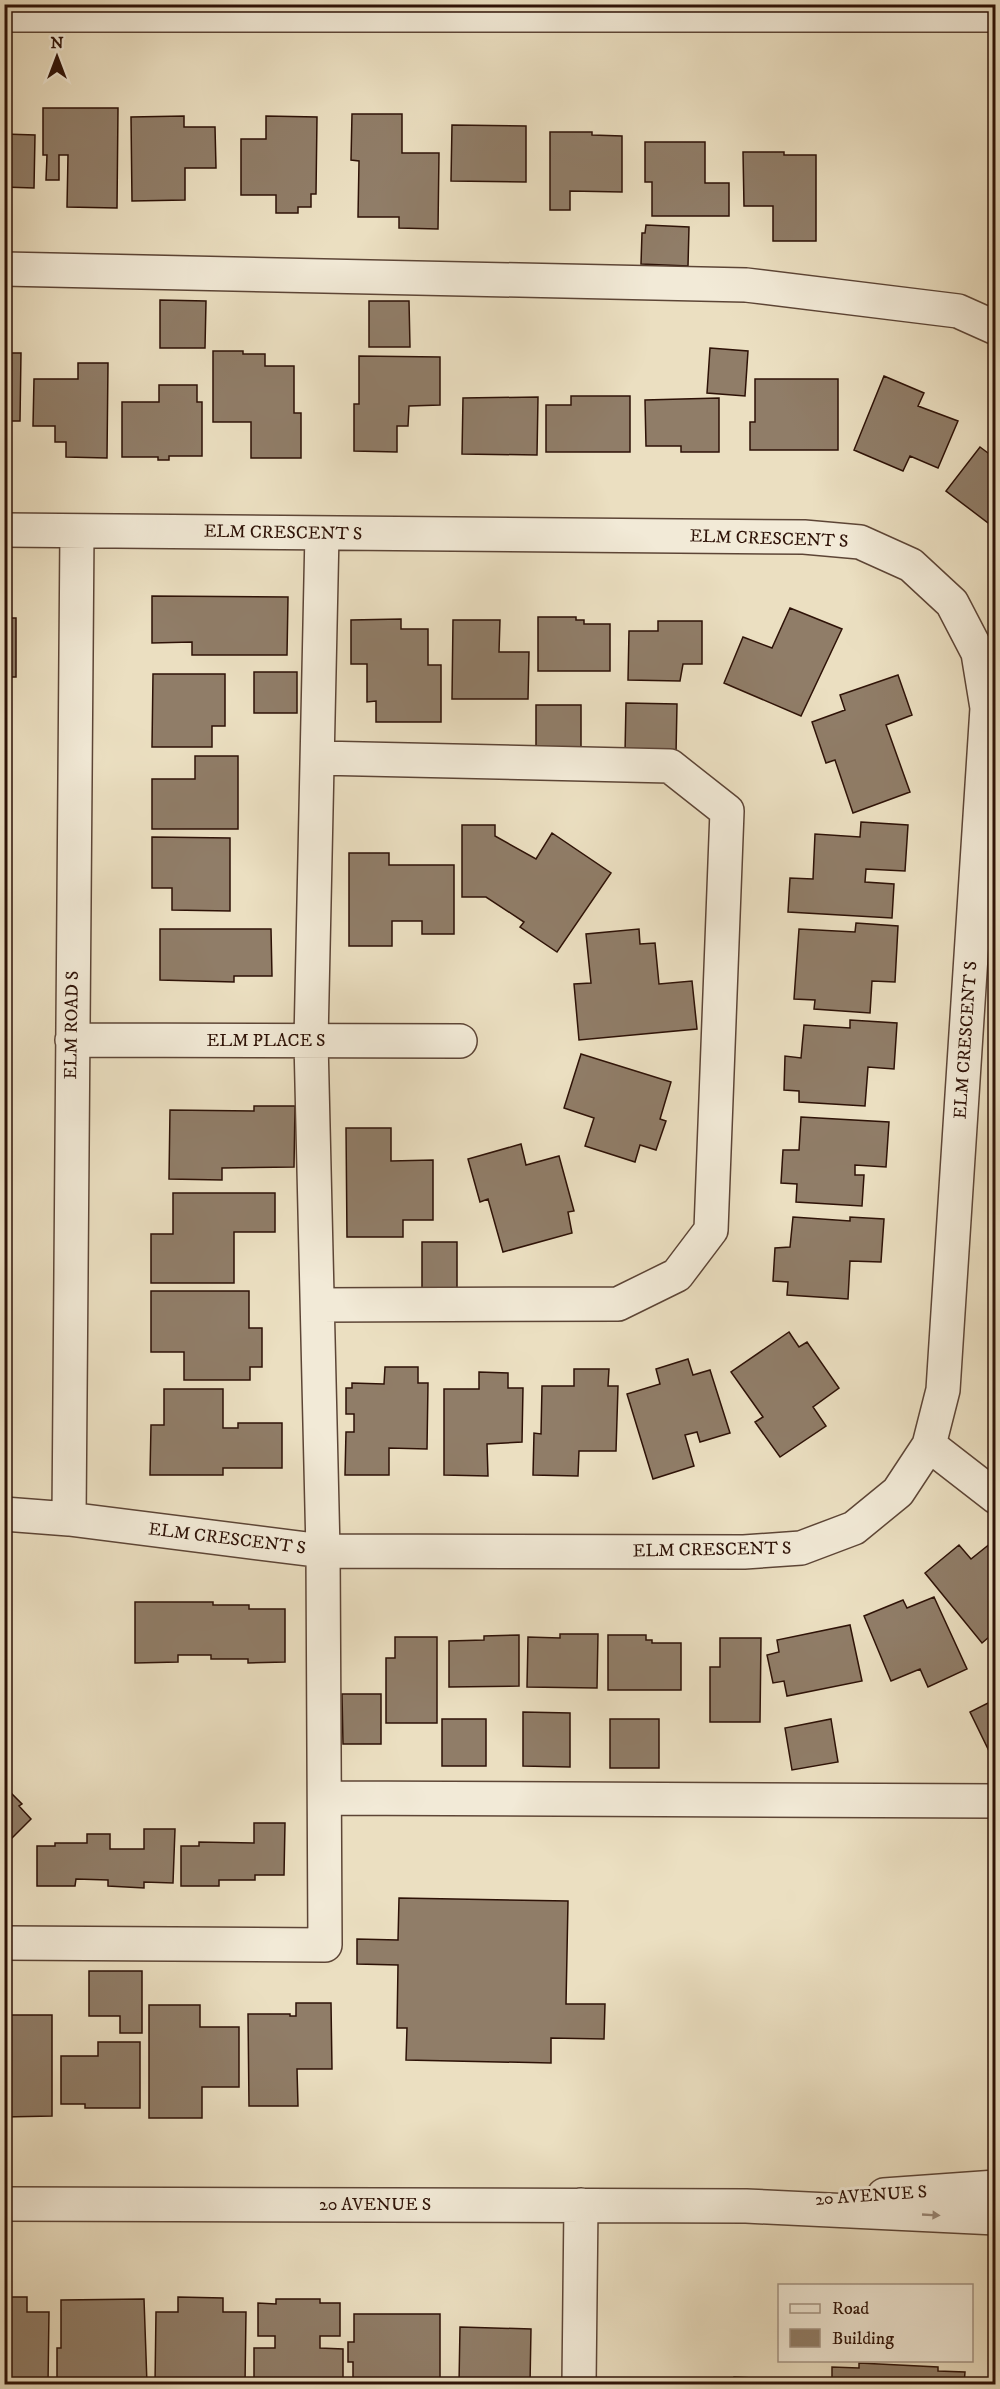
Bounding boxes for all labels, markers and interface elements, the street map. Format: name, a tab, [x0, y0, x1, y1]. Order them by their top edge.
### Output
north arrow	[27, 27, 87, 87]
text: N	[50, 33, 64, 53]
street label: ELM CRESCENT S	[204, 521, 362, 545]
street label: ELM CRESCENT S	[689, 525, 849, 553]
street label: ELM CRESCENT S	[949, 960, 983, 1120]
street label: ELM ROAD S	[60, 970, 84, 1080]
street label: ELM PLACE S	[206, 1030, 326, 1052]
street label: ELM CRESCENT S	[147, 1518, 307, 1560]
street label: ELM CRESCENT S	[633, 1538, 791, 1562]
street label: 20 AVENUE S	[814, 2181, 928, 2211]
street label: 20 AVENUE S	[319, 2194, 431, 2216]
one-way arrow	[921, 2211, 940, 2220]
legend	[778, 2284, 973, 2362]
text: Road	[832, 2298, 869, 2320]
text: Building	[832, 2328, 894, 2350]

